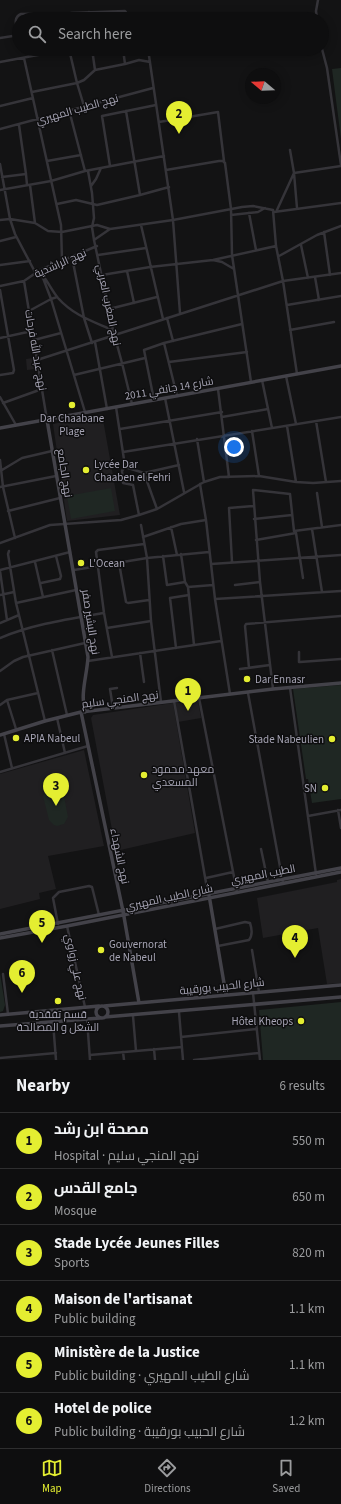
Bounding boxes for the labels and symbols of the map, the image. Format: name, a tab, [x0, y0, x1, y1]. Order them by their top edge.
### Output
north arrow	[245, 68, 281, 104]
street label: نهج الطيب المهيري	[34, 91, 120, 129]
pin: 2	[166, 101, 192, 134]
street label: نهج الراشدية	[32, 245, 89, 282]
street label: نهج المغرب العربي	[92, 263, 124, 347]
street label: نهج عبد الله فرحات	[21, 308, 51, 392]
street label: شارع 14 جانفي 2011	[124, 373, 215, 405]
marker: Dar Chaabane Plage	[67, 400, 77, 410]
place label: Dar Chaabane Plage	[40, 411, 105, 439]
your location	[224, 437, 244, 457]
street label: نهج الجامع	[53, 448, 76, 499]
place label: Lycée Dar Chaaben el Fehri	[94, 457, 171, 485]
marker: Lycée Dar Chaaben el Fehri	[81, 465, 91, 475]
place label: L'Ocean	[89, 556, 125, 571]
marker: L'Ocean	[76, 558, 86, 568]
street label: نهج البشير صفر	[78, 587, 103, 656]
place label: Dar Ennasr	[255, 672, 305, 687]
marker: Dar Ennasr	[242, 674, 252, 684]
pin: 1	[175, 678, 201, 711]
street label: نهج المنجي سليم	[81, 687, 160, 713]
place label: APIA Nabeul	[24, 731, 80, 746]
place label: Stade Nabeulien	[248, 732, 324, 747]
marker: APIA Nabeul	[11, 733, 21, 743]
marker: Stade Nabeulien	[327, 734, 337, 744]
place label: معهد محمود المسعدي	[152, 762, 214, 791]
marker: معهد محمود المسعدي	[139, 770, 149, 780]
pin: 3	[43, 773, 69, 806]
place label: SN	[304, 781, 317, 796]
marker: SN	[320, 783, 330, 793]
street label: نهج الشهداء	[106, 827, 133, 886]
street label: الطيب المهيري	[229, 861, 297, 889]
street label: شارع الطيب المهيري	[124, 881, 215, 915]
pin: 5	[29, 910, 55, 943]
pin: 4	[282, 925, 308, 958]
street label: نهج علي زواوي	[60, 933, 90, 1002]
place label: Gouvernorat de Nabeul	[109, 937, 167, 965]
marker: Gouvernorat de Nabeul	[96, 945, 106, 955]
pin: 6	[9, 960, 35, 993]
street label: شارع الحبيب بورقيبة	[179, 975, 265, 998]
marker: قسم تفقدية الشغل و المصالحة	[53, 996, 63, 1006]
place label: قسم تفقدية الشغل و المصالحة	[17, 1007, 99, 1035]
place label: Hôtel Kheops	[232, 1014, 293, 1029]
marker: Hôtel Kheops	[296, 1016, 306, 1026]

